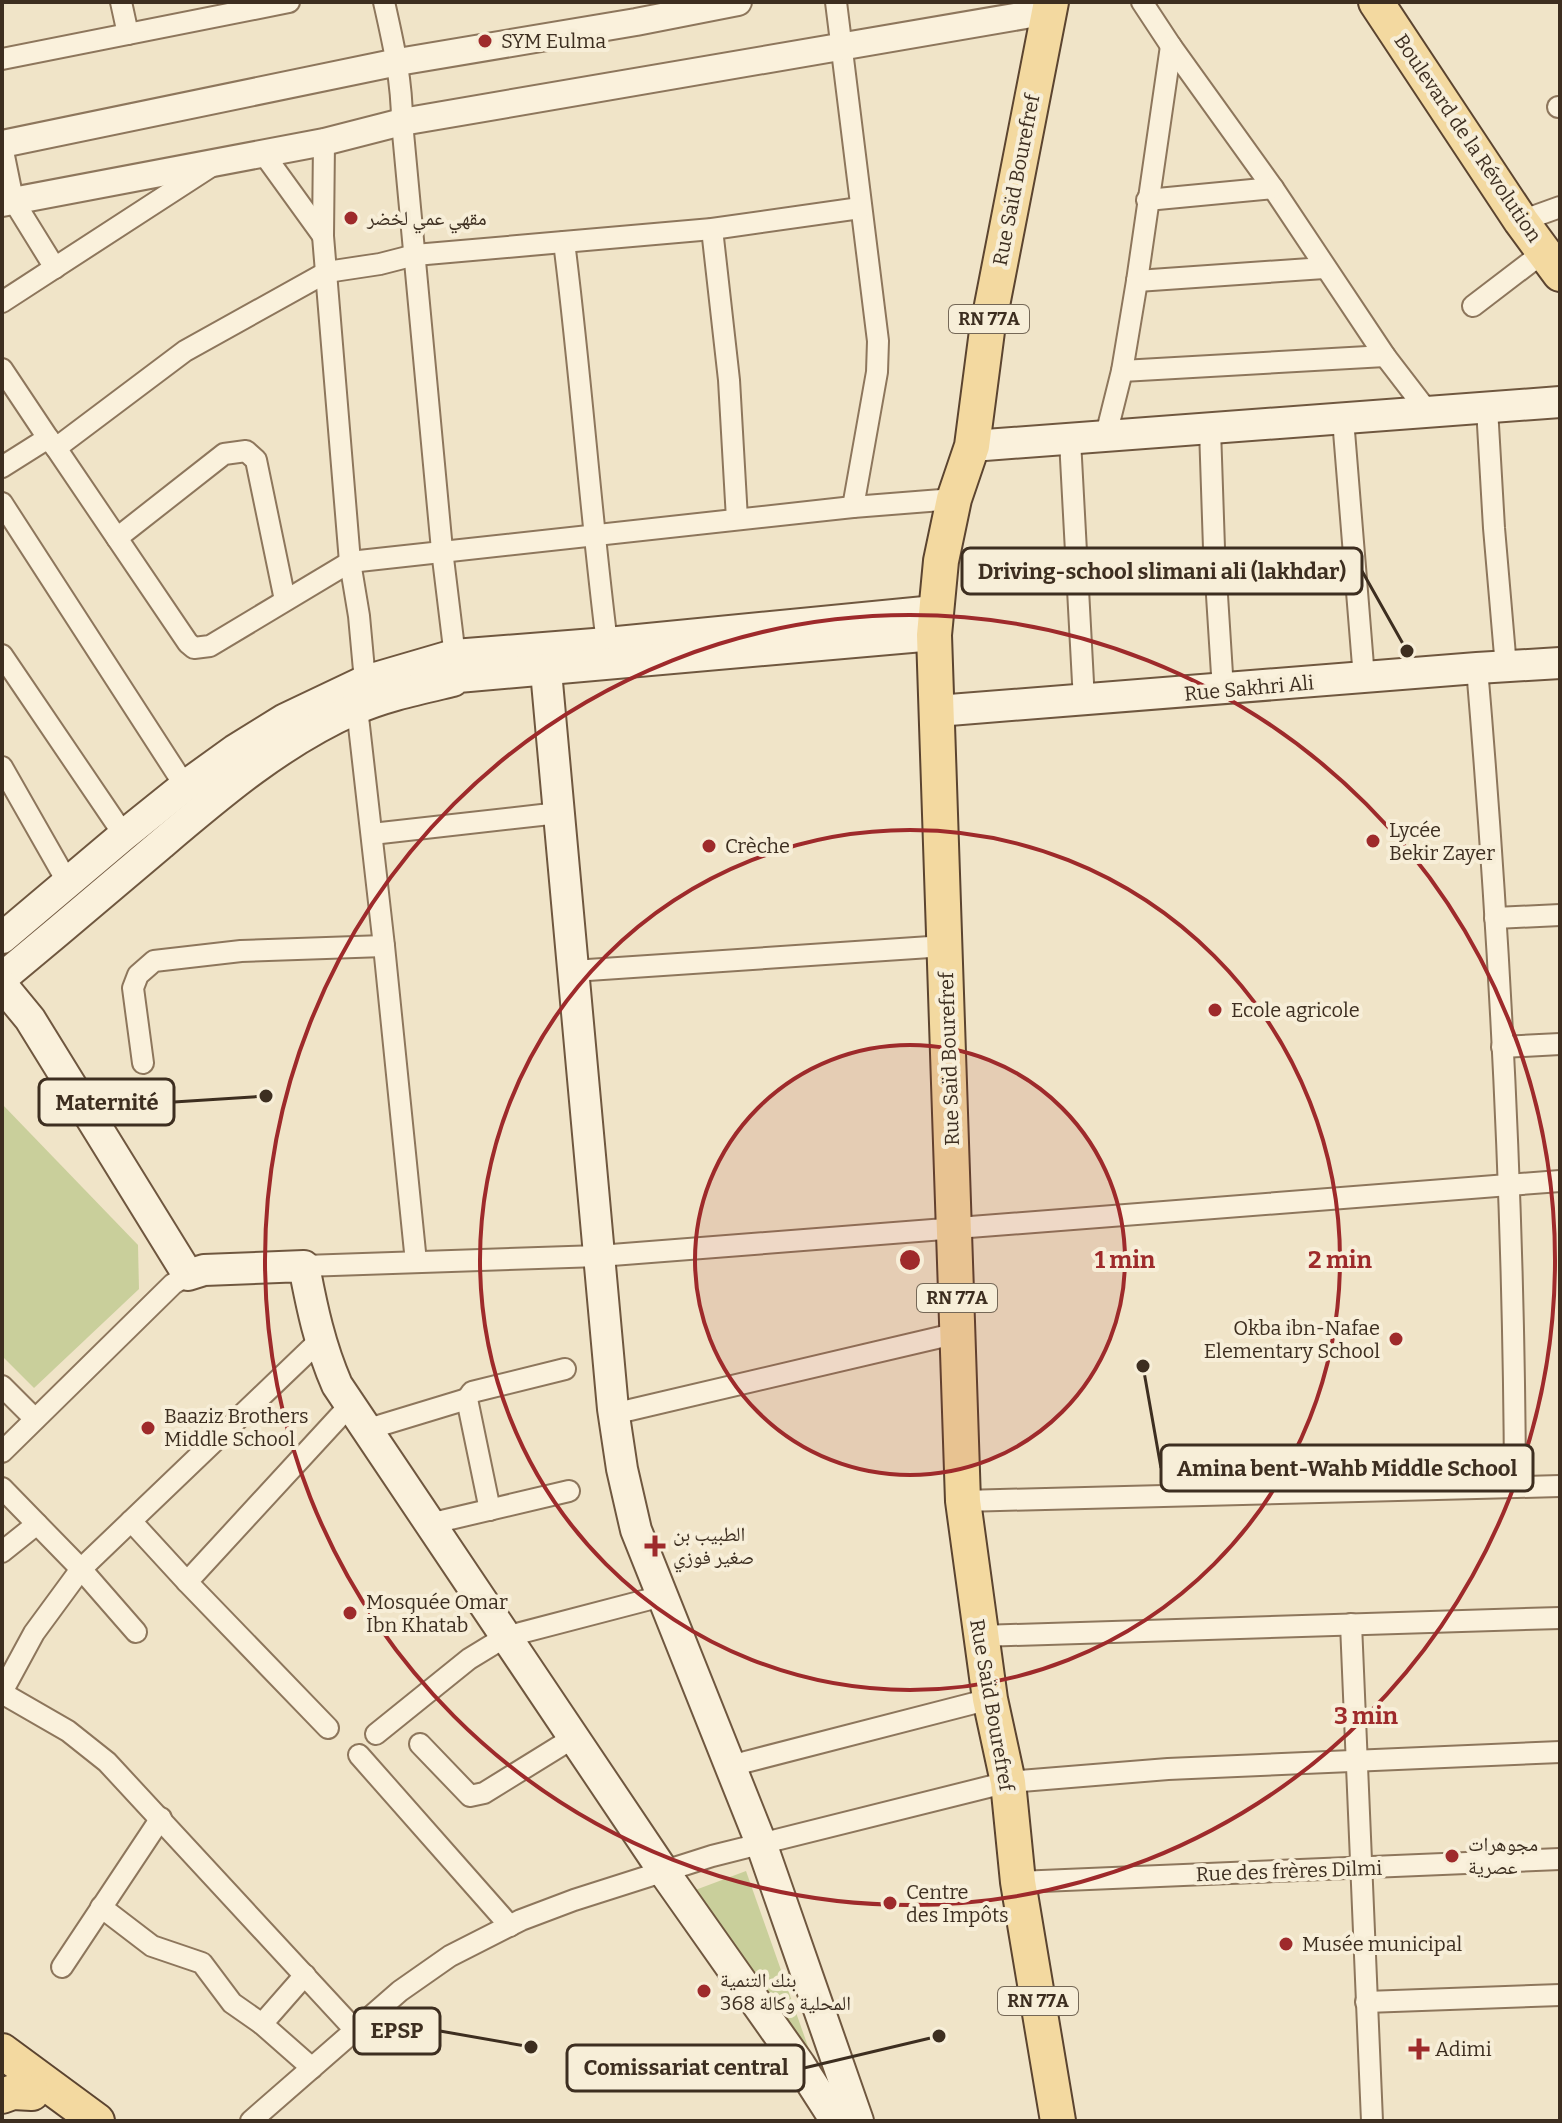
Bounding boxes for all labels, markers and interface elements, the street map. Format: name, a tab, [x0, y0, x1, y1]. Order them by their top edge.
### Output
place label: SYM Eulma	[501, 29, 606, 53]
street label: Boulevard de la Révolution	[1389, 29, 1547, 247]
marker: SYM Eulma	[476, 32, 494, 50]
street label: Rue Saïd Bourefref	[988, 90, 1045, 268]
place label: مقهي عمي لخضر	[366, 206, 487, 234]
marker: مقهي عمي لخضر	[342, 209, 360, 227]
road number: RN 77A	[949, 305, 1029, 333]
callout: Driving-school slimani ali (lakhdar)	[962, 548, 1362, 594]
text: Driving-school slimani ali (lakhdar)	[978, 558, 1346, 585]
street label: Rue Sakhri Ali	[1183, 670, 1315, 706]
place label: Lycée Bekir Zayer	[1389, 818, 1495, 865]
marker: Lycée Bekir Zayer	[1364, 832, 1382, 850]
place label: Crèche	[725, 834, 790, 858]
marker: Crèche	[700, 837, 718, 855]
street label: Rue Saïd Bourefref	[934, 970, 964, 1146]
place label: Ecole agricole	[1231, 998, 1360, 1022]
marker: Ecole agricole	[1206, 1001, 1224, 1019]
callout: Maternité	[39, 1079, 174, 1125]
text: Maternité	[55, 1089, 159, 1116]
centre of rings	[896, 1246, 924, 1274]
text: 1 min	[1095, 1246, 1156, 1274]
text: 2 min	[1308, 1246, 1372, 1274]
road number: RN 77A	[917, 1284, 997, 1312]
place label: Okba ibn-Nafae Elementary School	[1204, 1316, 1380, 1363]
marker: Okba ibn-Nafae Elementary School	[1387, 1330, 1405, 1348]
place label: Baaziz Brothers Middle School	[164, 1404, 308, 1451]
marker: Baaziz Brothers Middle School	[139, 1419, 157, 1437]
callout: Amina bent-Wahb Middle School	[1161, 1445, 1533, 1491]
text: Amina bent-Wahb Middle School	[1177, 1455, 1518, 1482]
place label: الطبيب بن صغير فوزي	[673, 1522, 754, 1573]
marker: الطبيب بن صغير فوزي	[644, 1535, 666, 1557]
place label: Mosquée Omar Ibn Khatab	[366, 1590, 508, 1637]
marker: Mosquée Omar Ibn Khatab	[341, 1604, 359, 1622]
street label: Rue Saïd Bourefref	[965, 1617, 1019, 1795]
text: 3 min	[1334, 1702, 1399, 1730]
place label: مجوهرات عصرية	[1468, 1832, 1538, 1879]
marker: مجوهرات عصرية	[1443, 1847, 1461, 1865]
street label: Rue des frères Dilmi	[1195, 1856, 1383, 1886]
place label: Centre des Impôts	[906, 1880, 1009, 1927]
marker: Centre des Impôts	[881, 1894, 899, 1912]
place label: Musée municipal	[1302, 1932, 1463, 1956]
marker: Musée municipal	[1277, 1935, 1295, 1953]
place label: بنك التنمية المحلية وكالة 368	[720, 1968, 851, 2015]
marker: بنك التنمية المحلية وكالة 368	[695, 1982, 713, 2000]
road number: RN 77A	[998, 1987, 1078, 2015]
callout: EPSP	[354, 2008, 440, 2054]
text: EPSP	[370, 2017, 424, 2044]
place label: Adimi	[1435, 2037, 1492, 2061]
marker: Adimi	[1410, 2040, 1428, 2058]
callout: Comissariat central	[567, 2045, 804, 2091]
text: Comissariat central	[584, 2054, 789, 2081]

